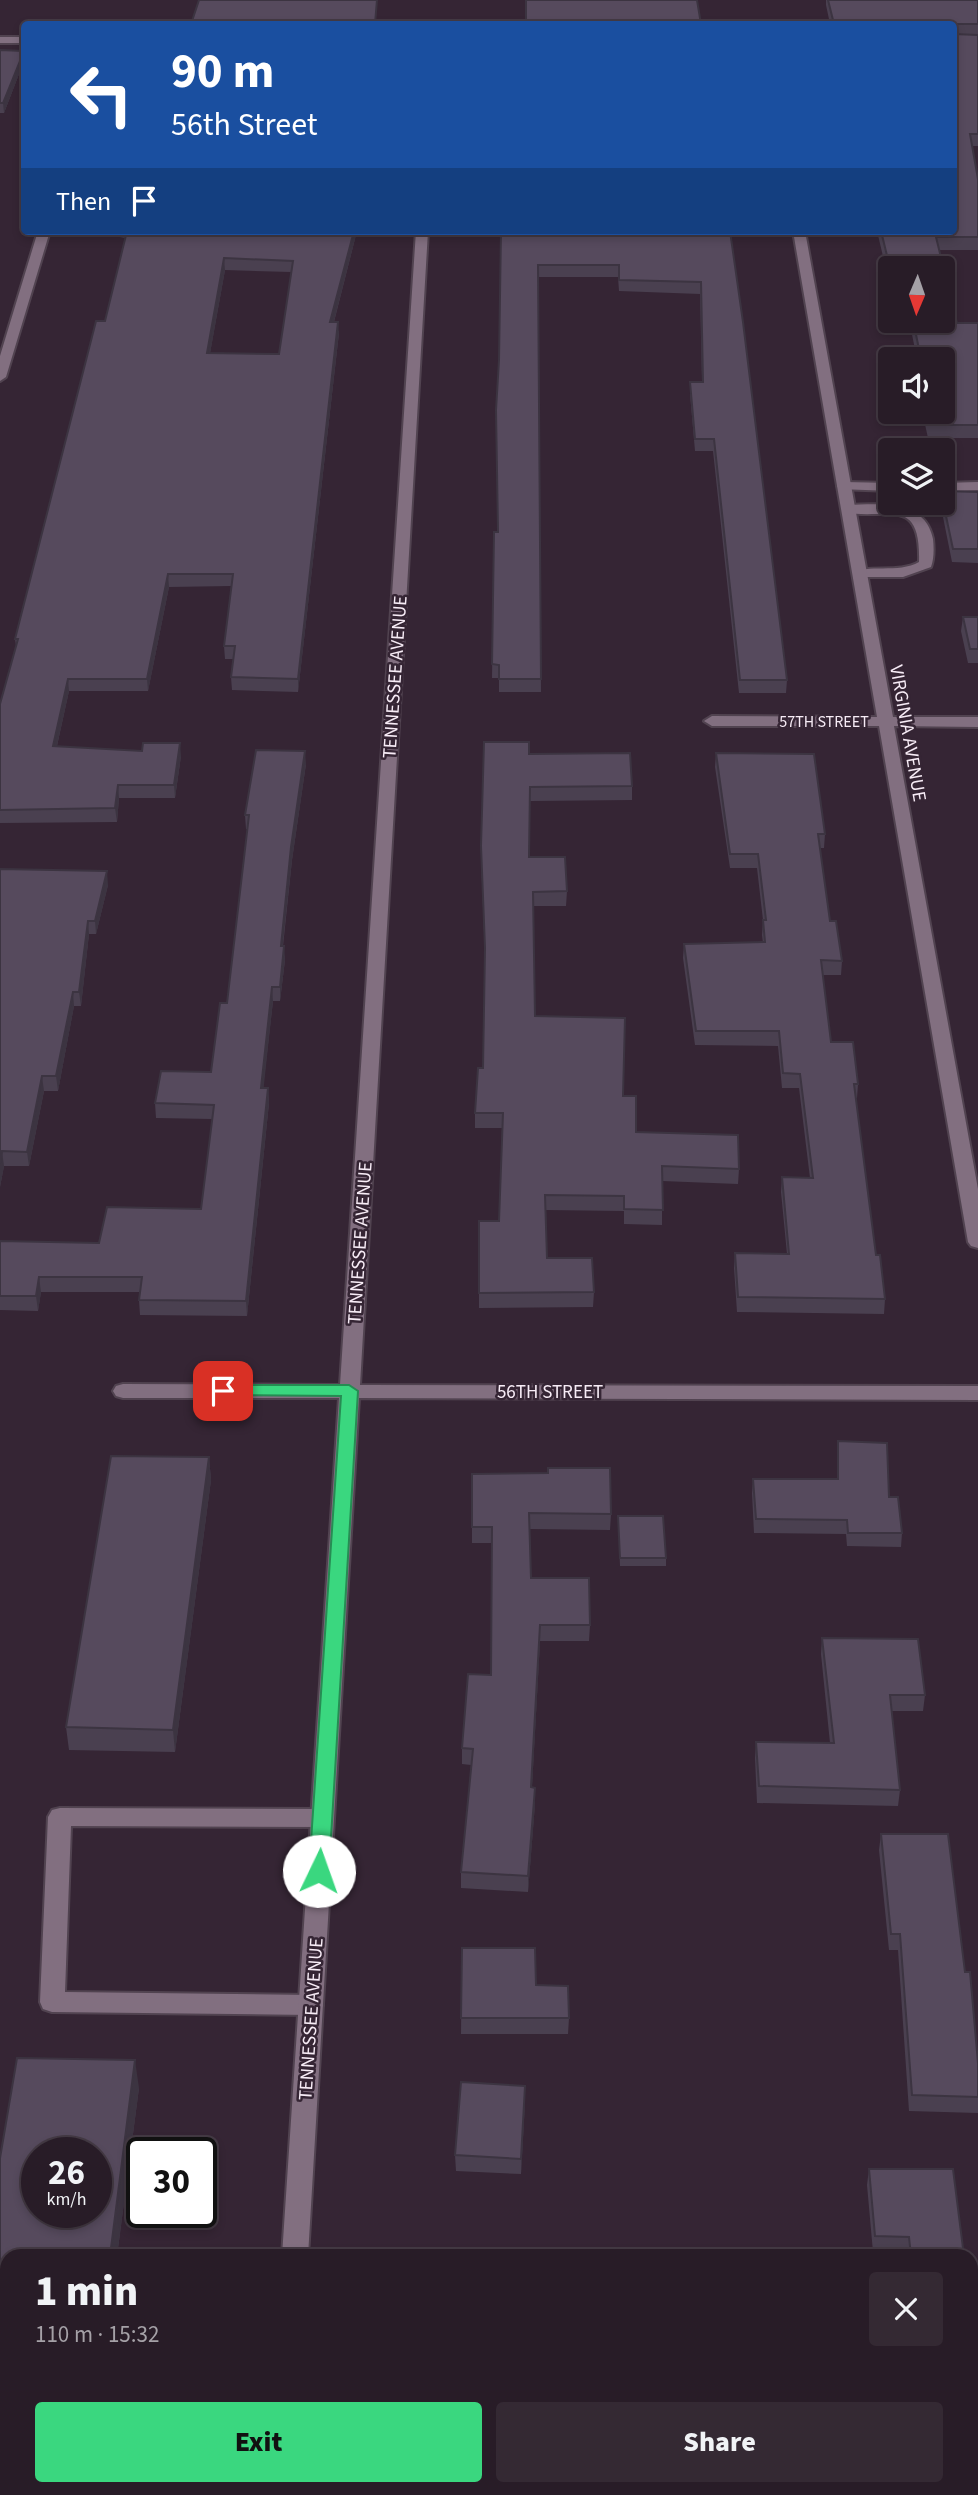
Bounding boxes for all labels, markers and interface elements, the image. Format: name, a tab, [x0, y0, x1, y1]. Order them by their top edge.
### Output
text: 90 m	[171, 37, 275, 107]
icon: left	[56, 49, 147, 140]
text: 56th Street	[171, 102, 318, 148]
icon: arrive	[125, 182, 163, 220]
text: Then	[56, 183, 111, 220]
north arrow	[878, 256, 956, 332]
map controls	[878, 256, 955, 515]
button: sound	[878, 347, 955, 424]
button: layers	[878, 438, 955, 515]
street label: TENNESSEE AVENUE	[376, 595, 415, 759]
street label: VIRGINIA AVENUE	[882, 663, 933, 804]
street label: 57TH STREET	[779, 711, 869, 733]
street label: TENNESSEE AVENUE	[341, 1161, 380, 1325]
pin	[193, 1361, 253, 1421]
icon: arrive	[204, 1372, 242, 1410]
street label: 56TH STREET	[497, 1379, 603, 1406]
position arrow	[282, 1834, 356, 1908]
street label: TENNESSEE AVENUE	[292, 1937, 331, 2101]
speed limit sign: 30	[126, 2137, 217, 2228]
text: 26	[48, 2148, 85, 2198]
text: km/h	[47, 2187, 86, 2212]
text: 1 min	[35, 2262, 138, 2322]
button: close	[869, 2272, 943, 2346]
text: 110 m · 15:32	[35, 2318, 159, 2351]
button: Exit	[35, 2402, 482, 2482]
button: Share	[496, 2402, 943, 2482]

